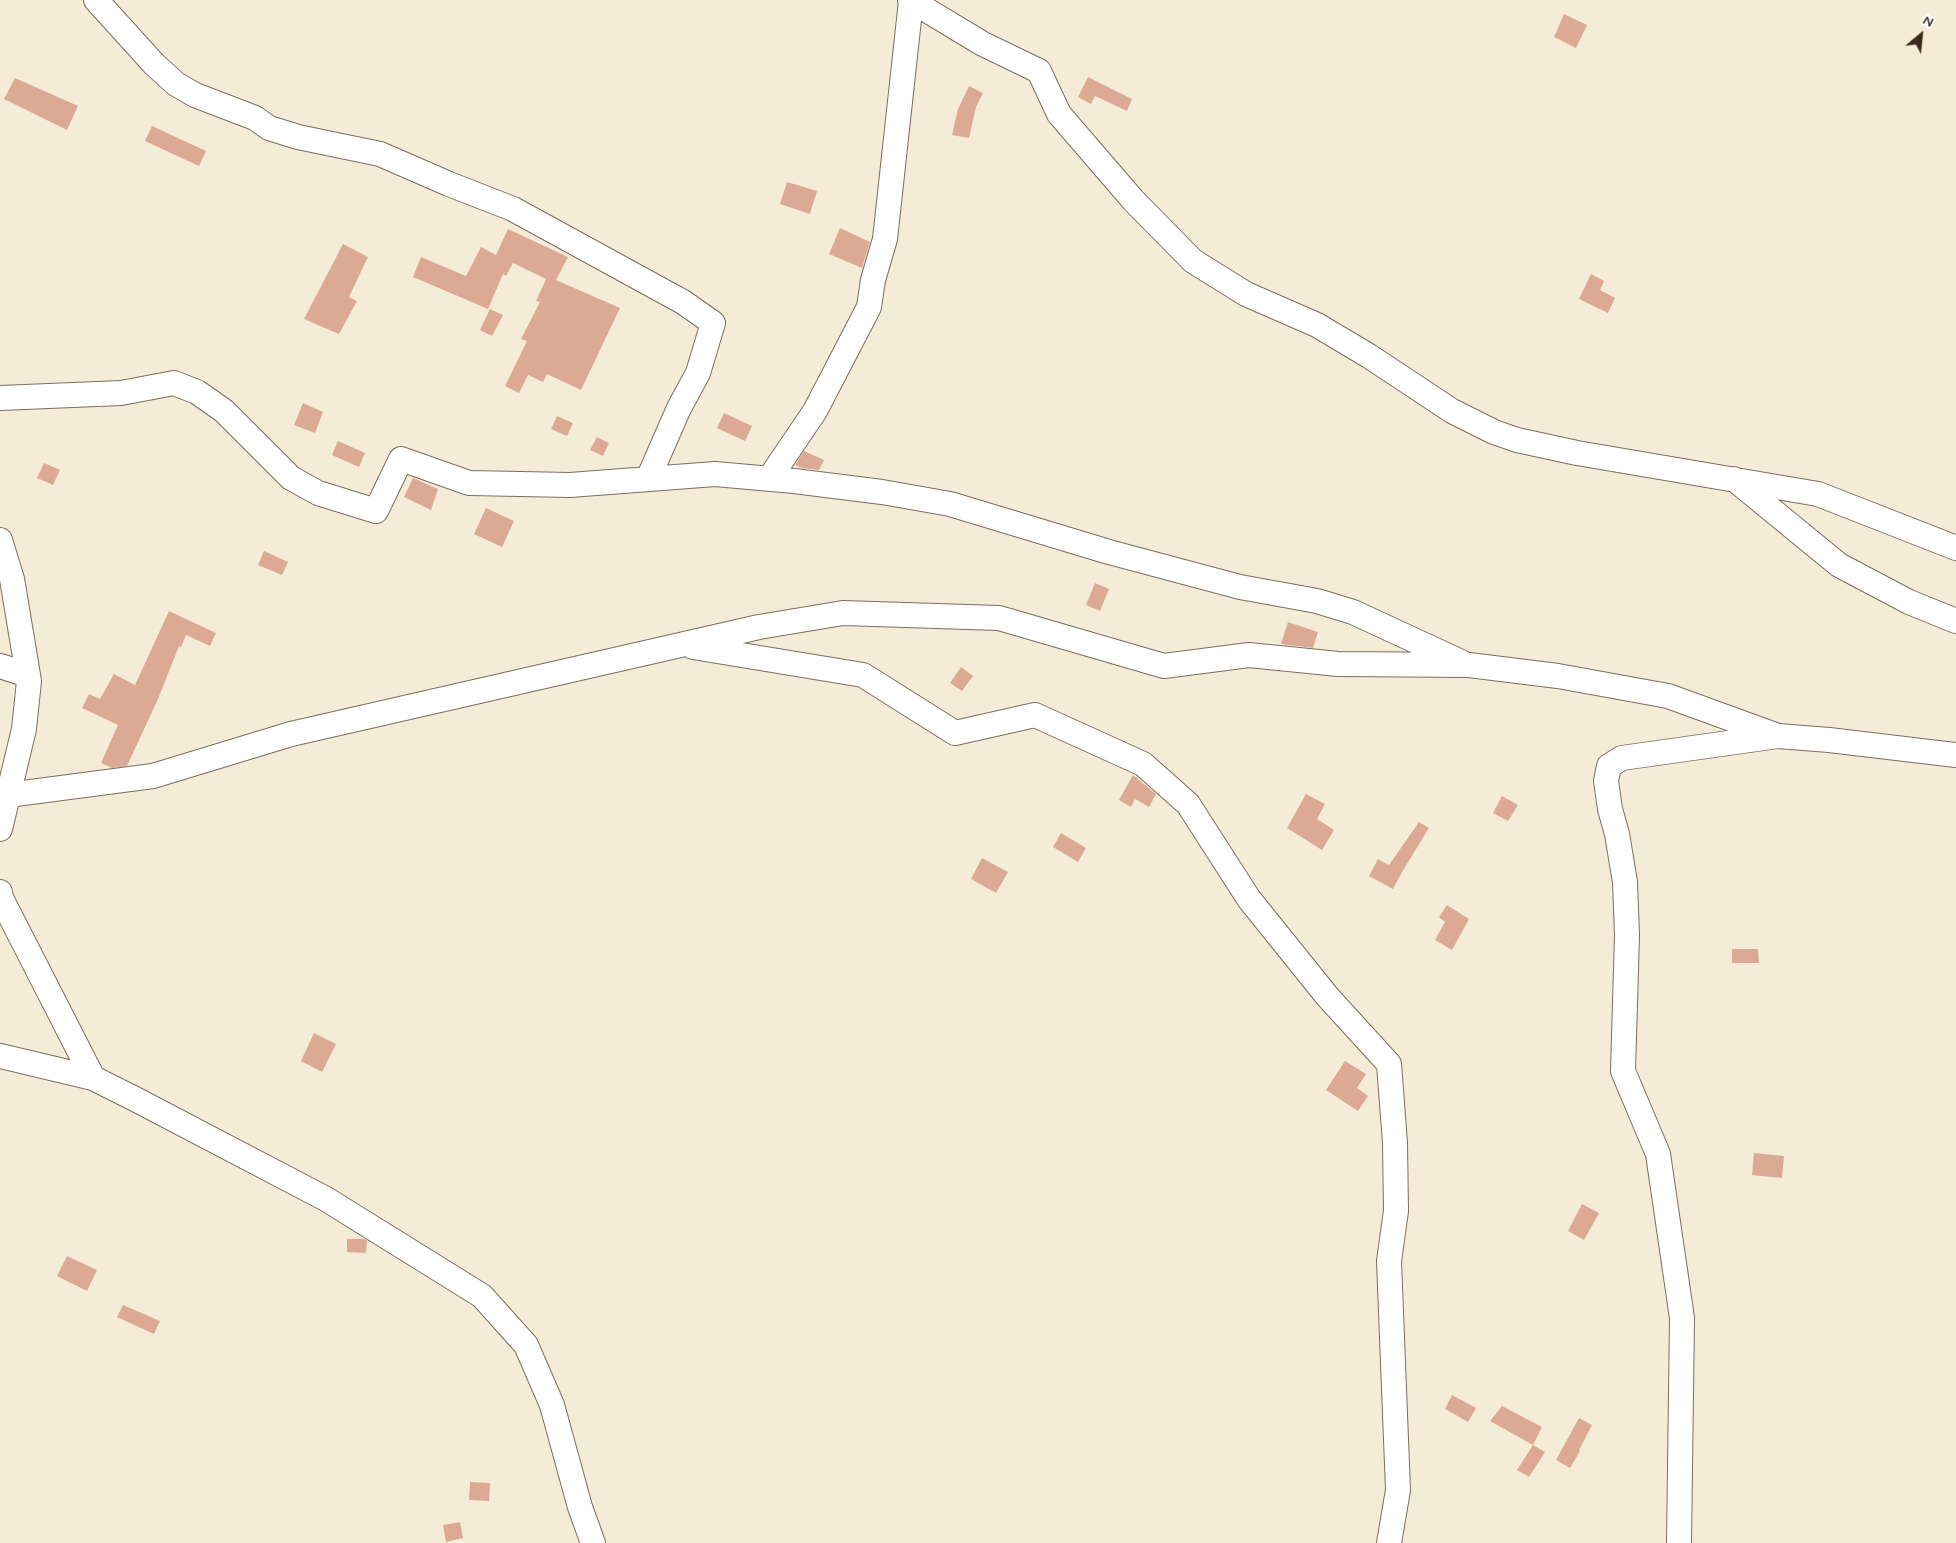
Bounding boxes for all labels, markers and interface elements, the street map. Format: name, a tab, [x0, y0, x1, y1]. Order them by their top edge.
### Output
north arrow	[1896, 10, 1946, 60]
text: N	[1920, 12, 1936, 32]

